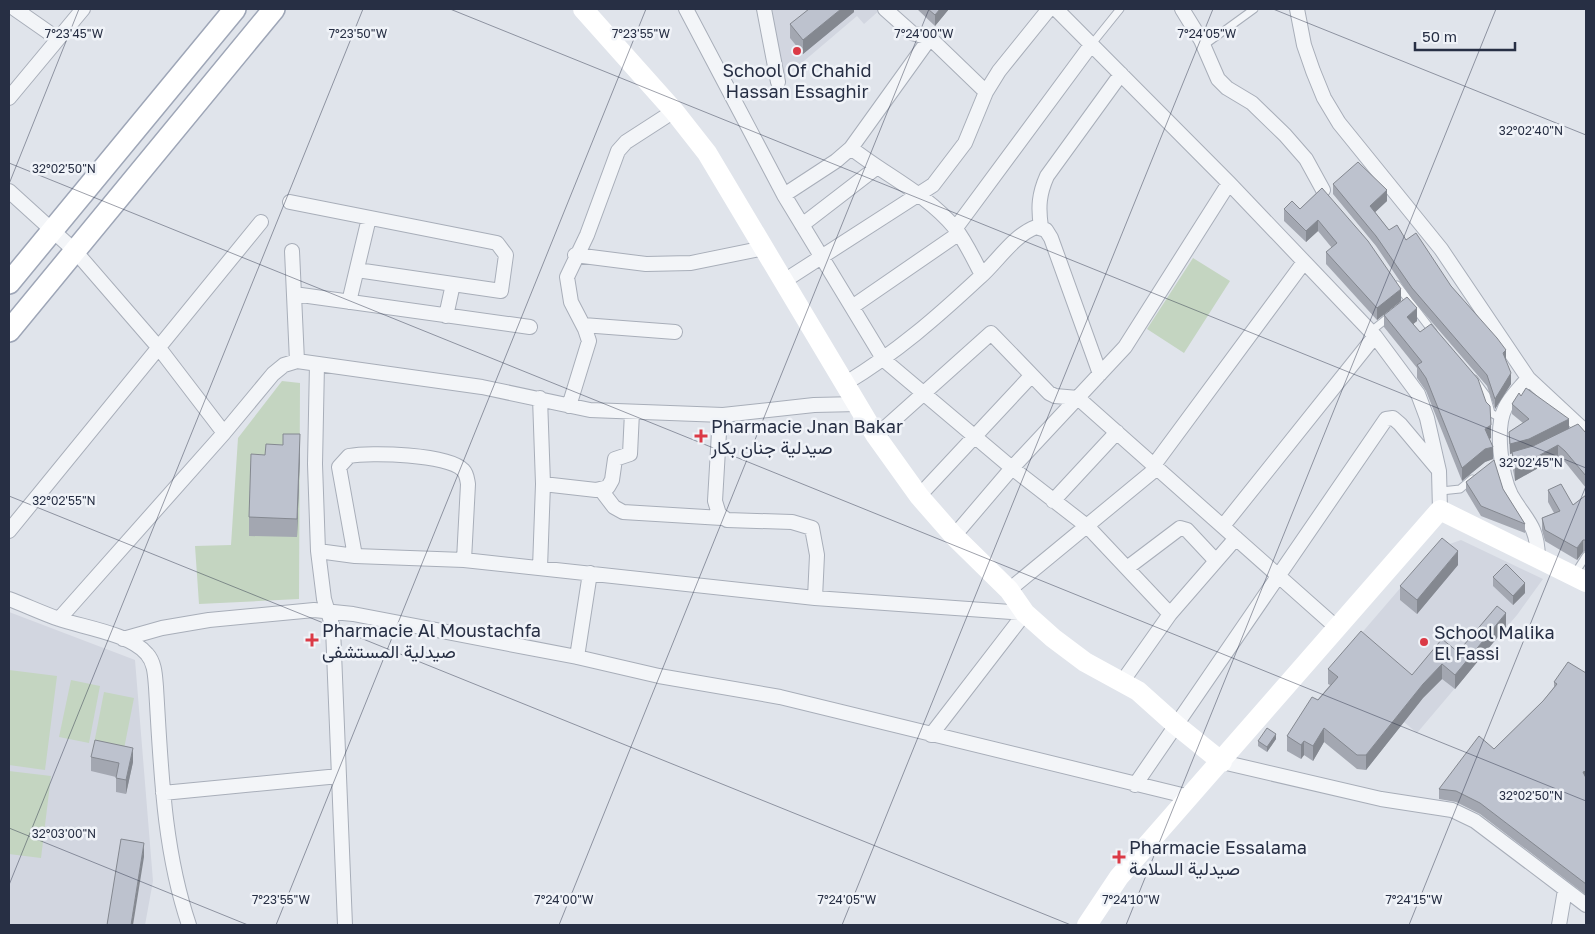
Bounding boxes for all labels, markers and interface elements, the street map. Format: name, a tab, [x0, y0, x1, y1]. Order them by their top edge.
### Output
scale bar	[1415, 20, 1515, 52]
text: 7°23'45"W	[45, 26, 104, 41]
text: 7°23'50"W	[329, 26, 388, 41]
text: 7°23'55"W	[612, 26, 670, 41]
text: 7°24'00"W	[894, 26, 954, 41]
text: 7°24'05"W	[1178, 26, 1237, 41]
text: 50 m	[1422, 27, 1457, 45]
marker: School Of Chahid Hassan Essaghir	[791, 45, 803, 57]
place label: School Of Chahid Hassan Essaghir	[722, 59, 872, 102]
text: 32°02'40"N	[1499, 123, 1563, 138]
text: 32°02'50"N	[32, 161, 96, 176]
place label: Pharmacie Jnan Bakar صيدلية جنان بكار	[710, 415, 903, 459]
marker: Pharmacie Jnan Bakar صيدلية جنان بكار	[695, 430, 707, 442]
text: 32°02'45"N	[1499, 455, 1563, 470]
text: 32°02'55"N	[32, 493, 96, 508]
place label: Pharmacie Al Moustachfa صيدلية المستشفى	[322, 619, 541, 663]
place label: School Malika El Fassi	[1434, 621, 1555, 664]
marker: Pharmacie Al Moustachfa صيدلية المستشفى	[306, 634, 318, 646]
marker: School Malika El Fassi	[1418, 636, 1430, 648]
text: 32°02'50"N	[1499, 788, 1563, 803]
text: 32°03'00"N	[32, 826, 96, 841]
place label: Pharmacie Essalama صيدلية السلامة	[1129, 836, 1307, 879]
marker: Pharmacie Essalama صيدلية السلامة	[1113, 851, 1125, 863]
text: 7°23'55"W	[252, 892, 310, 907]
text: 7°24'00"W	[534, 892, 594, 907]
text: 7°24'05"W	[818, 892, 877, 907]
text: 7°24'10"W	[1102, 892, 1160, 907]
text: 7°24'15"W	[1385, 892, 1443, 907]

